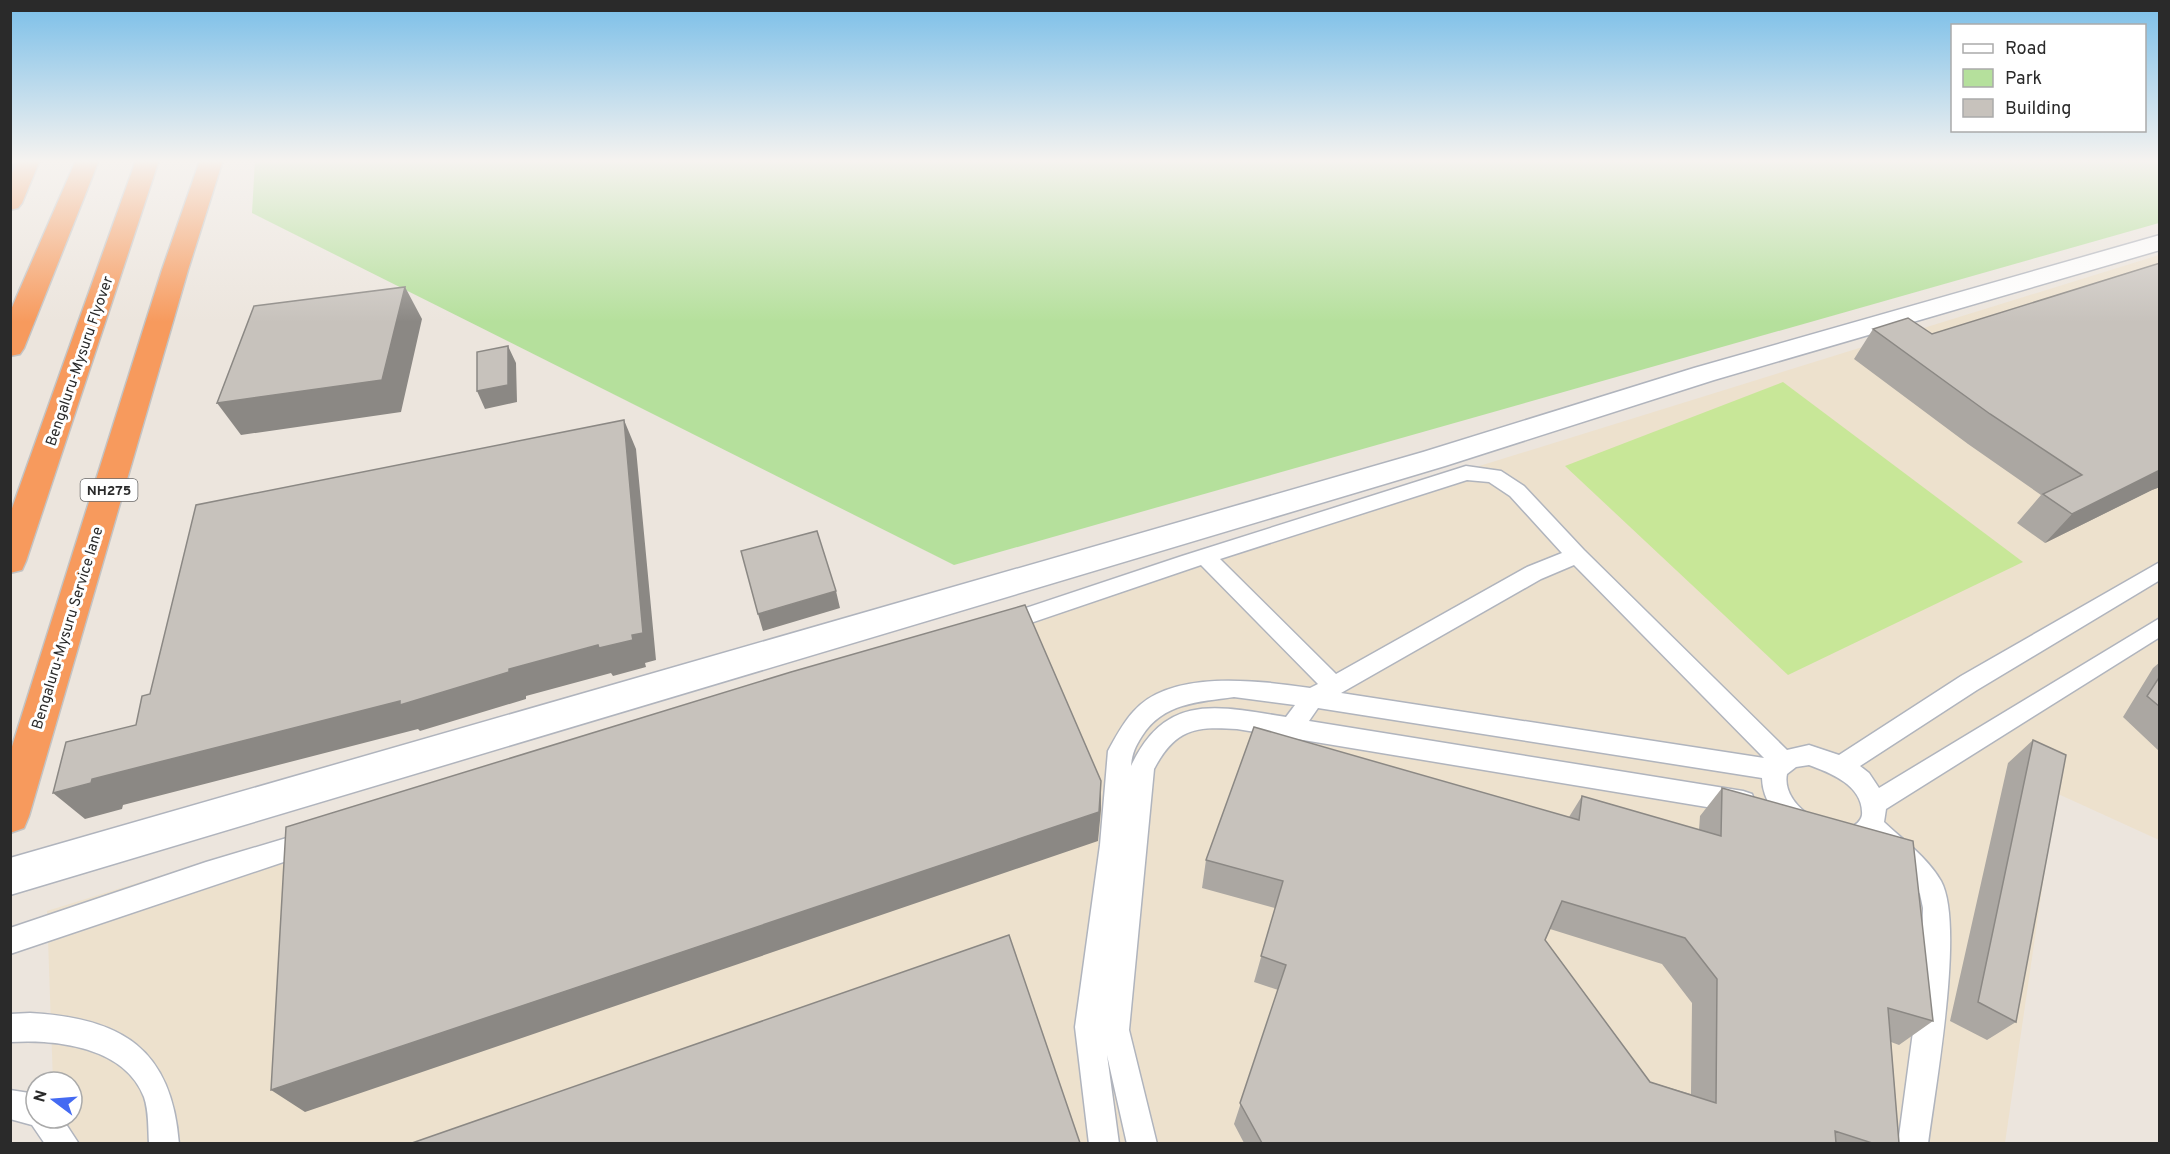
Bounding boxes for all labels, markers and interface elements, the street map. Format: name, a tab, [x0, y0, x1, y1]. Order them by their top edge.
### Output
legend	[1951, 24, 2146, 132]
text: Road	[2005, 38, 2047, 61]
text: Park	[2005, 68, 2042, 91]
text: Building	[2005, 98, 2071, 121]
street label: Bengaluru-Mysuru Flyover	[42, 274, 119, 449]
road number: NH275	[80, 479, 138, 501]
street label: Bengaluru-Mysuru Service lane	[29, 525, 108, 732]
north arrow	[24, 1070, 84, 1130]
text: N	[30, 1088, 53, 1105]

